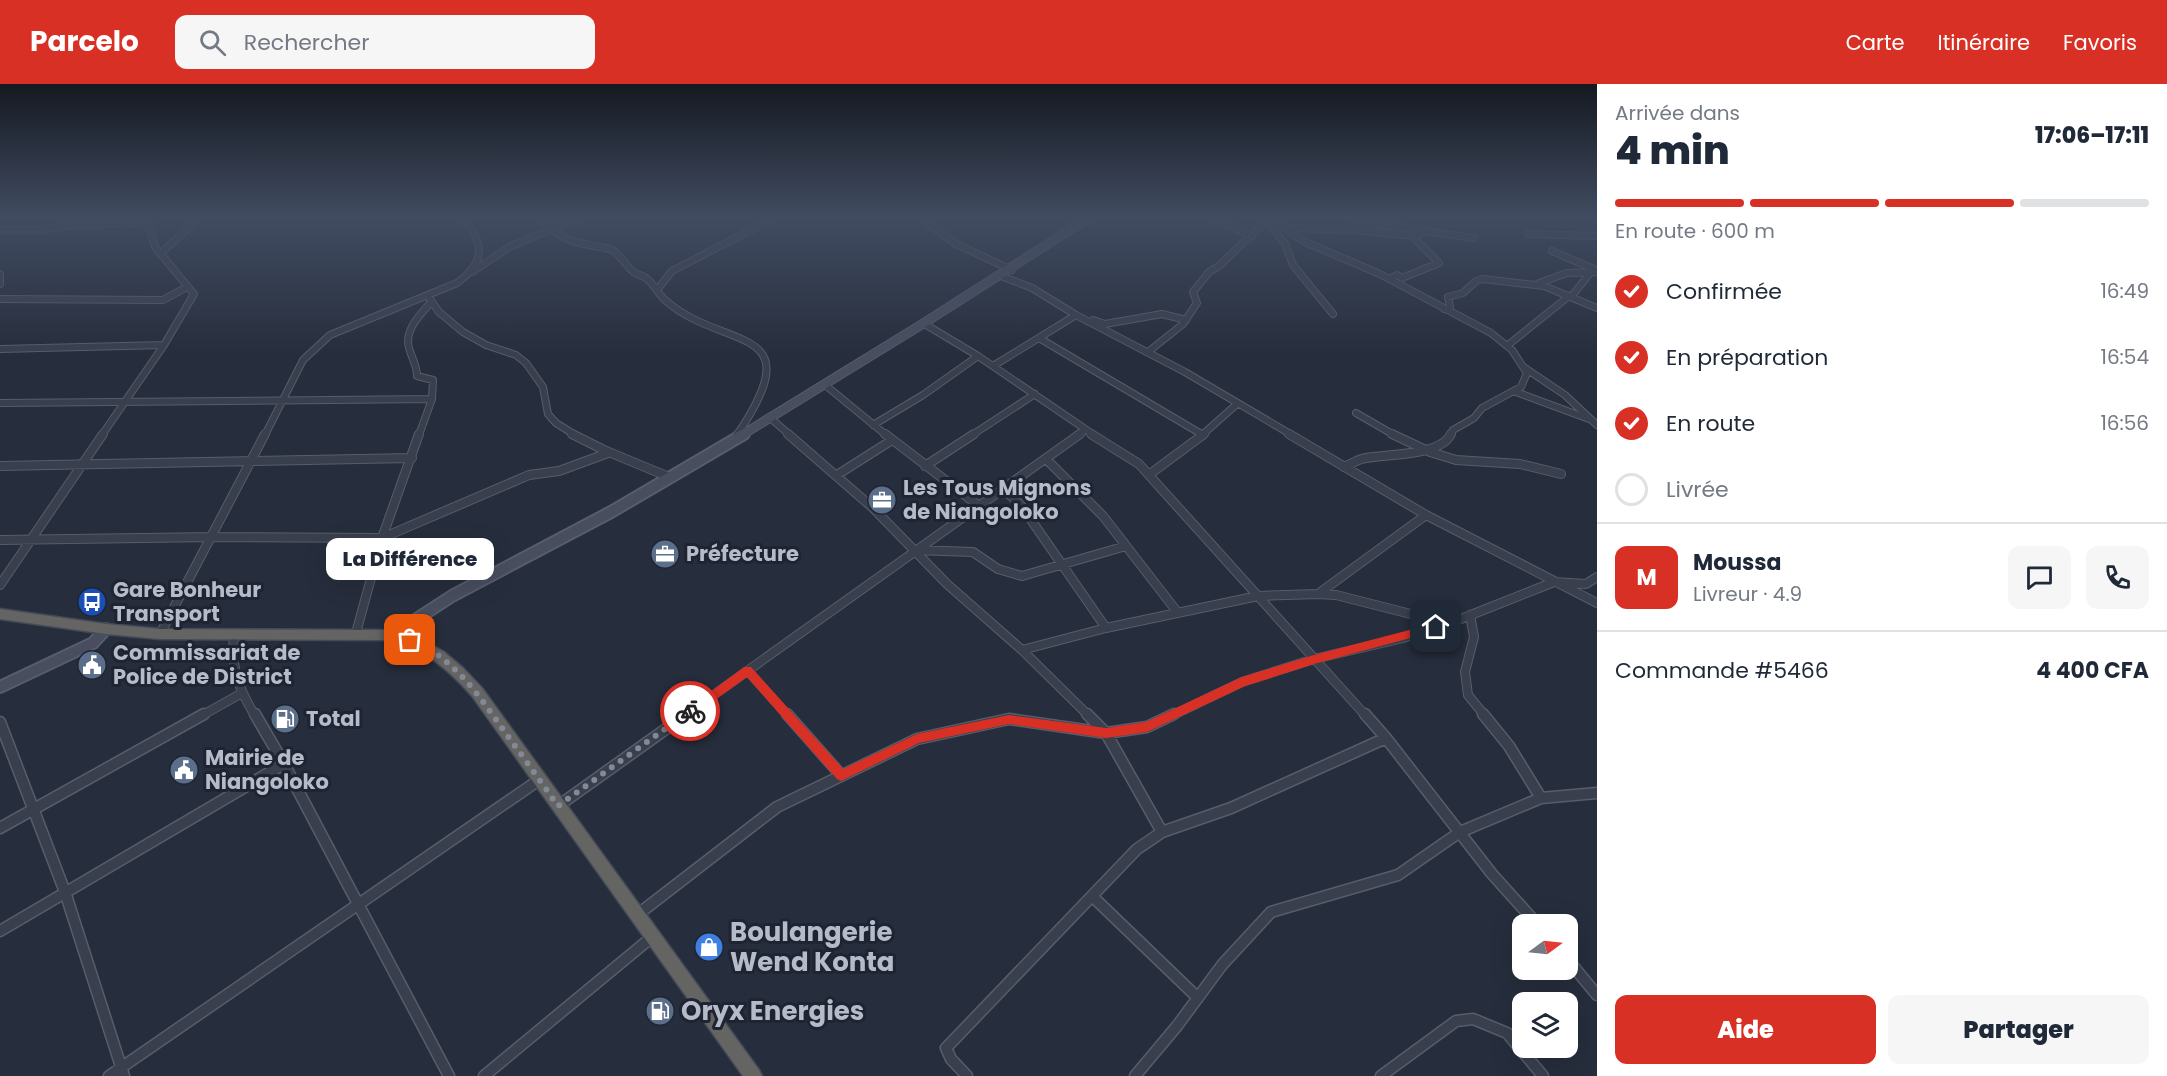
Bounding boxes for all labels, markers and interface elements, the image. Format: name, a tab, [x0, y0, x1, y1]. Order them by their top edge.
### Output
search box	[175, 15, 595, 69]
text: Parcelo	[30, 22, 139, 61]
icon: search	[196, 26, 229, 59]
text: Rechercher	[244, 27, 369, 58]
text: Carte	[1846, 28, 1905, 57]
text: Itinéraire	[1938, 28, 2030, 57]
text: Favoris	[2063, 28, 2137, 57]
text: Arrivée dans	[1615, 99, 1740, 127]
text: 17:06–17:11	[2035, 120, 2149, 151]
text: 4 min	[1615, 123, 1730, 178]
text: En route · 600 m	[1615, 217, 1775, 245]
icon: check	[1615, 275, 1648, 308]
text: Confirmée	[1666, 276, 1782, 307]
text: 16:49	[2100, 277, 2149, 305]
icon: check	[1615, 341, 1648, 374]
text: En préparation	[1666, 342, 1828, 373]
text: 16:54	[2101, 343, 2149, 371]
icon: check	[1615, 407, 1648, 440]
text: En route	[1666, 408, 1755, 439]
text: 16:56	[2100, 409, 2149, 437]
place label: Les Tous Mignons de Niangoloko	[903, 473, 1091, 526]
text: Livrée	[1666, 474, 1729, 505]
office icon: Les Tous Mignons de Niangoloko	[866, 484, 898, 516]
callout: La Différence	[326, 538, 494, 580]
office icon: Préfecture	[649, 538, 681, 570]
place label: Préfecture	[686, 539, 799, 568]
text: La Différence	[343, 545, 477, 573]
button: chat	[2008, 546, 2071, 609]
button: phone	[2086, 546, 2149, 609]
text: Moussa	[1693, 547, 1782, 578]
text: M	[1636, 562, 1657, 593]
place label: Gare Bonheur Transport	[113, 575, 261, 628]
text: Livreur · 4.9	[1693, 580, 1802, 608]
bus stop icon: Gare Bonheur Transport	[76, 586, 108, 618]
pin	[1410, 601, 1461, 652]
icon: home	[1419, 610, 1452, 643]
pin	[384, 614, 435, 665]
icon: bag	[393, 623, 426, 656]
place label: Commissariat de Police de District	[113, 638, 300, 691]
public building icon: Commissariat de Police de District	[76, 649, 108, 681]
text: Commande #5466	[1615, 655, 1829, 686]
text: 4 400 CFA	[2036, 655, 2149, 686]
courier	[660, 681, 720, 741]
icon: bike	[674, 695, 707, 728]
fuel station icon: Total	[269, 703, 301, 735]
place label: Total	[306, 704, 361, 733]
place label: Mairie de Niangoloko	[205, 743, 329, 796]
public building icon: Mairie de Niangoloko	[168, 754, 200, 786]
place label: Boulangerie Wend Konta	[730, 914, 894, 980]
north arrow	[1512, 914, 1578, 980]
map controls	[1512, 914, 1578, 1058]
shop icon: Boulangerie Wend Konta	[693, 931, 725, 963]
button: layers	[1512, 992, 1578, 1058]
place label: Oryx Energies	[681, 993, 864, 1029]
fuel station icon: Oryx Energies	[644, 995, 676, 1027]
button: Aide	[1615, 995, 1876, 1064]
button: Partager	[1888, 995, 2149, 1064]

